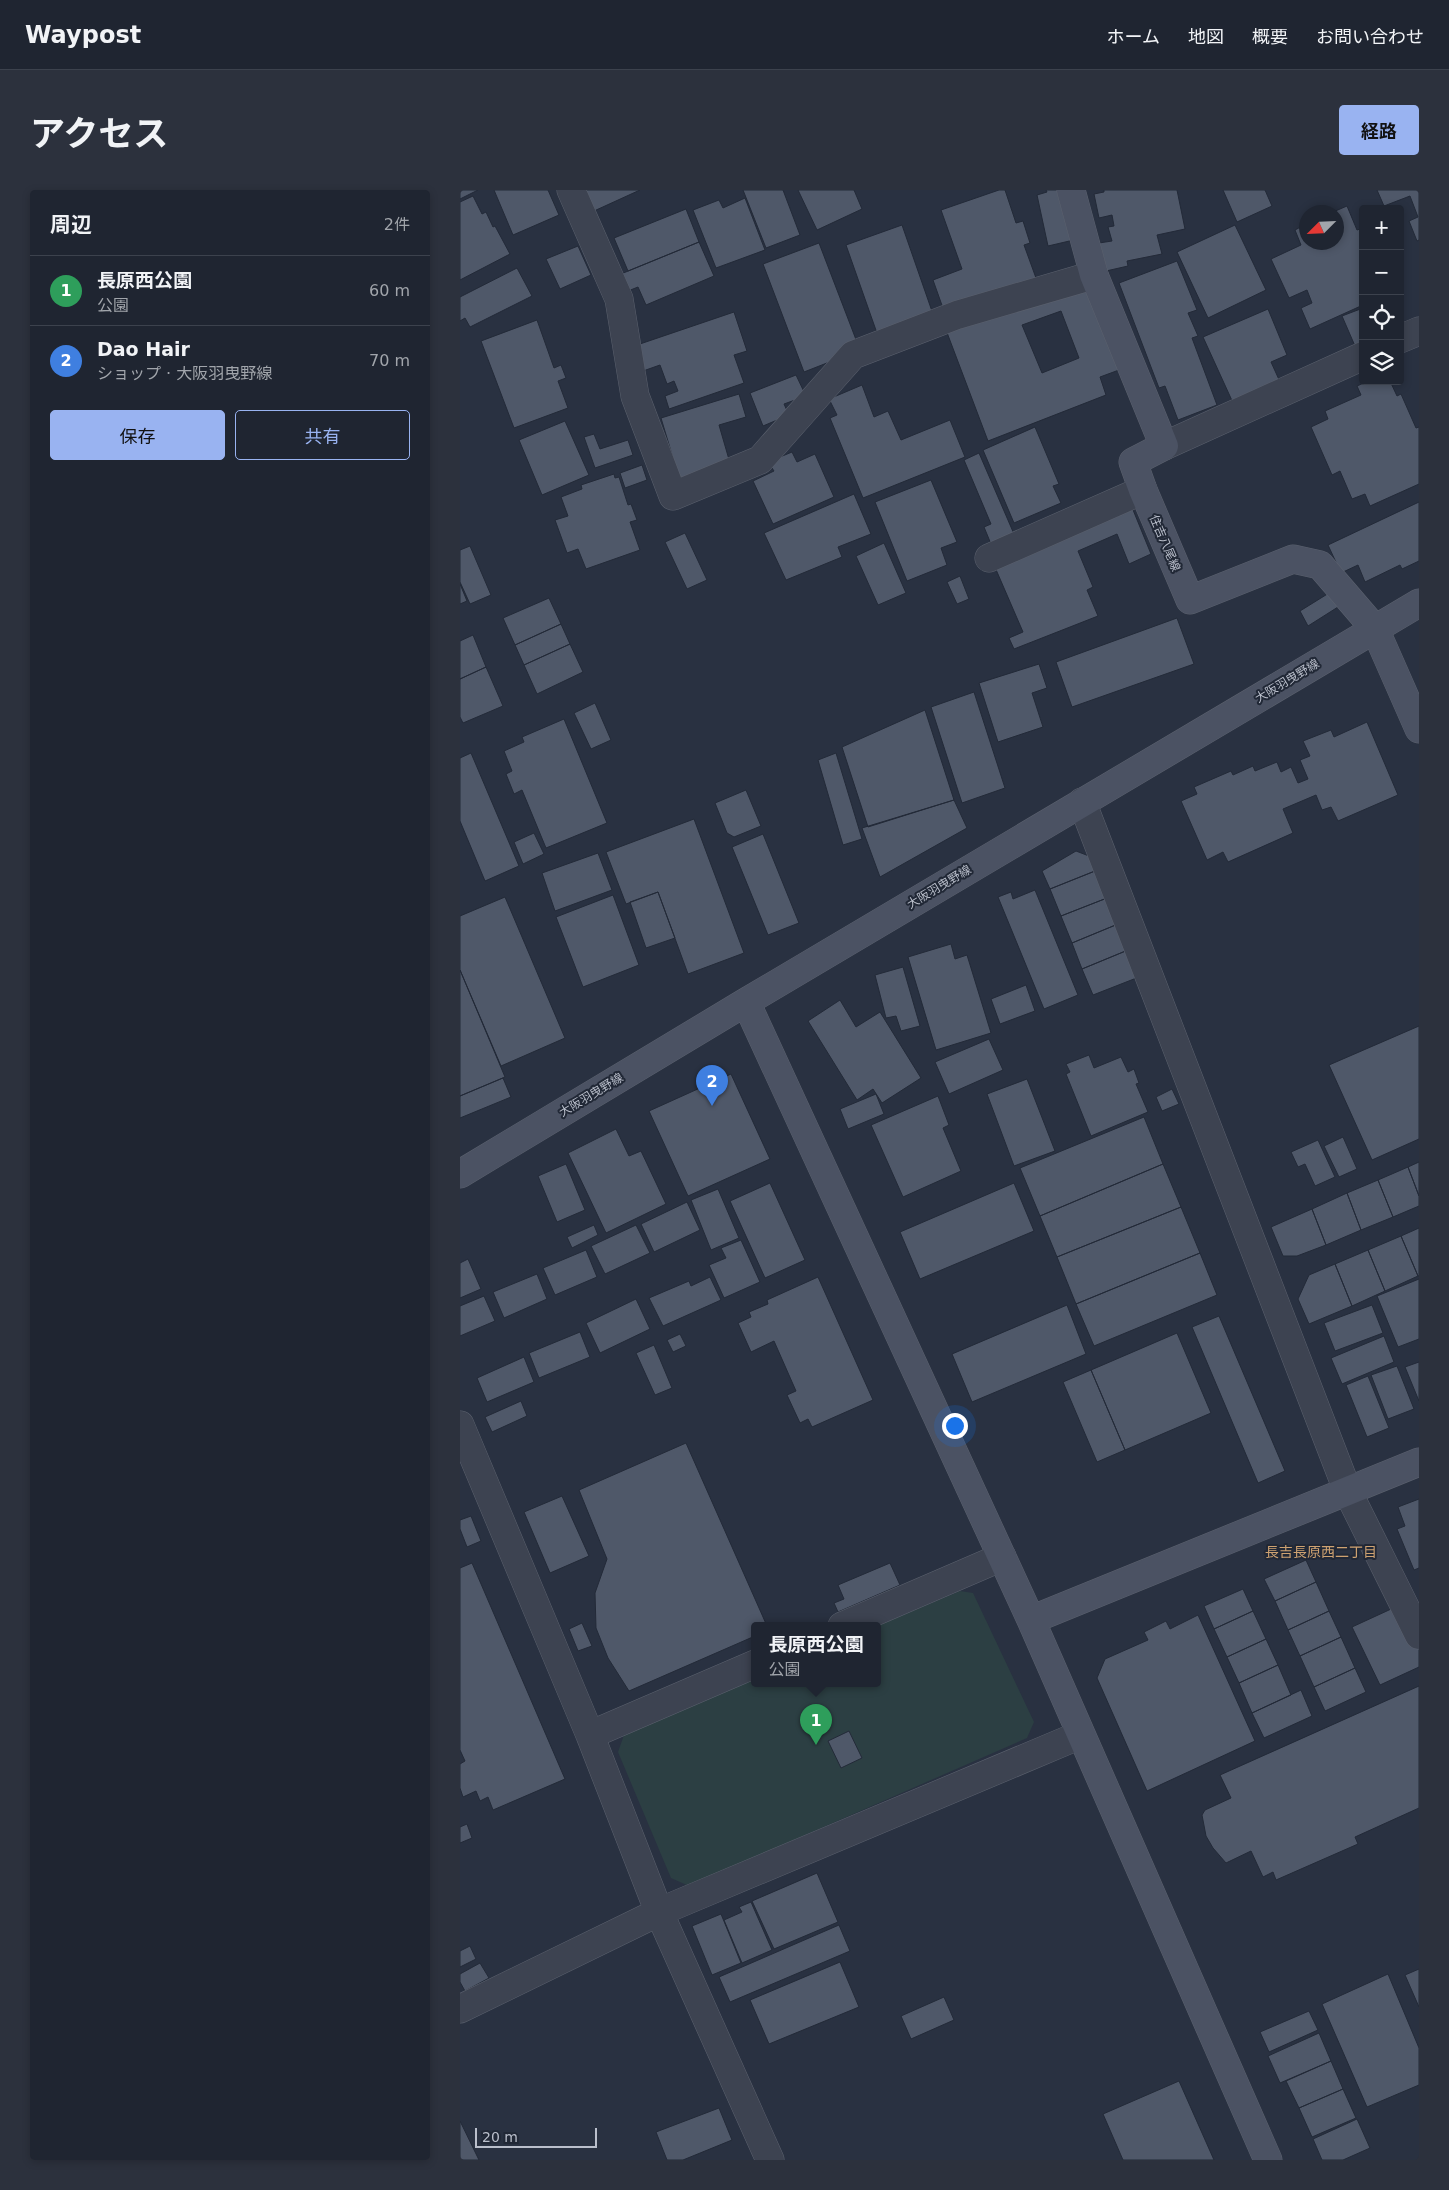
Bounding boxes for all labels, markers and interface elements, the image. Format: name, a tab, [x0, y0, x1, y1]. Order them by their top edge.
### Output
text: Waypost	[25, 21, 141, 49]
text: ホーム	[1107, 26, 1160, 47]
text: 地図	[1188, 26, 1224, 47]
text: 概要	[1252, 26, 1288, 47]
text: お問い合わせ	[1316, 26, 1424, 47]
button: 経路	[1339, 105, 1419, 155]
text: アクセス	[30, 114, 168, 154]
north arrow	[1299, 205, 1344, 250]
map controls	[1359, 205, 1404, 385]
button: +	[1359, 205, 1404, 250]
text: 周辺	[50, 213, 92, 237]
text: 2件	[384, 215, 410, 234]
button: −	[1359, 250, 1404, 295]
text: 長原西公園	[97, 269, 192, 291]
text: 1	[60, 281, 72, 300]
text: 60 m	[369, 281, 410, 300]
button: locate	[1359, 295, 1404, 340]
text: 公園	[97, 296, 129, 315]
text: Dao Hair	[97, 338, 190, 360]
button: layers	[1359, 340, 1404, 385]
text: 2	[60, 351, 72, 370]
text: 70 m	[369, 351, 410, 370]
text: ショップ · 大阪羽曳野線	[97, 364, 272, 383]
button: 保存	[50, 410, 225, 460]
button: 共有	[235, 410, 410, 460]
street label: 住吉八尾線	[1147, 513, 1183, 573]
street label: 大阪羽曳野線	[1253, 656, 1321, 706]
street label: 大阪羽曳野線	[905, 862, 973, 912]
pin: 2	[696, 1065, 728, 1106]
street label: 大阪羽曳野線	[557, 1070, 625, 1120]
your location	[942, 1413, 968, 1439]
district label: 長吉長原西二丁目	[1265, 1544, 1377, 1560]
popup	[751, 1622, 881, 1687]
text: 長原西公園	[768, 1633, 864, 1655]
text: 公園	[768, 1660, 801, 1679]
pin: 1	[800, 1704, 832, 1745]
scale bar	[475, 2125, 598, 2148]
text: 20 m	[482, 2129, 518, 2145]

